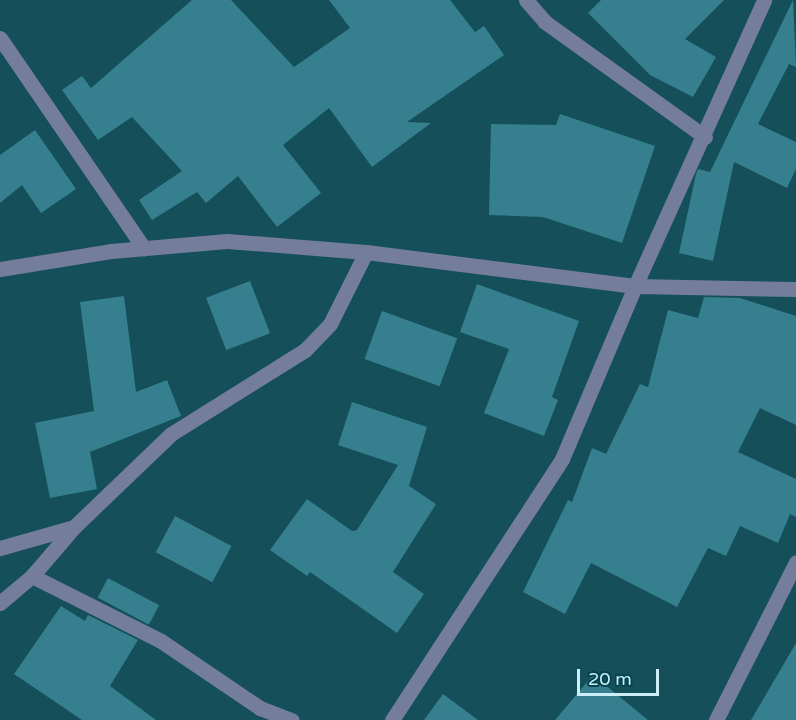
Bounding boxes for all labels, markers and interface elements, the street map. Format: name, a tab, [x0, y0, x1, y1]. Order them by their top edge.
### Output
scale bar	[580, 657, 662, 695]
text: 20 m	[588, 668, 632, 690]

